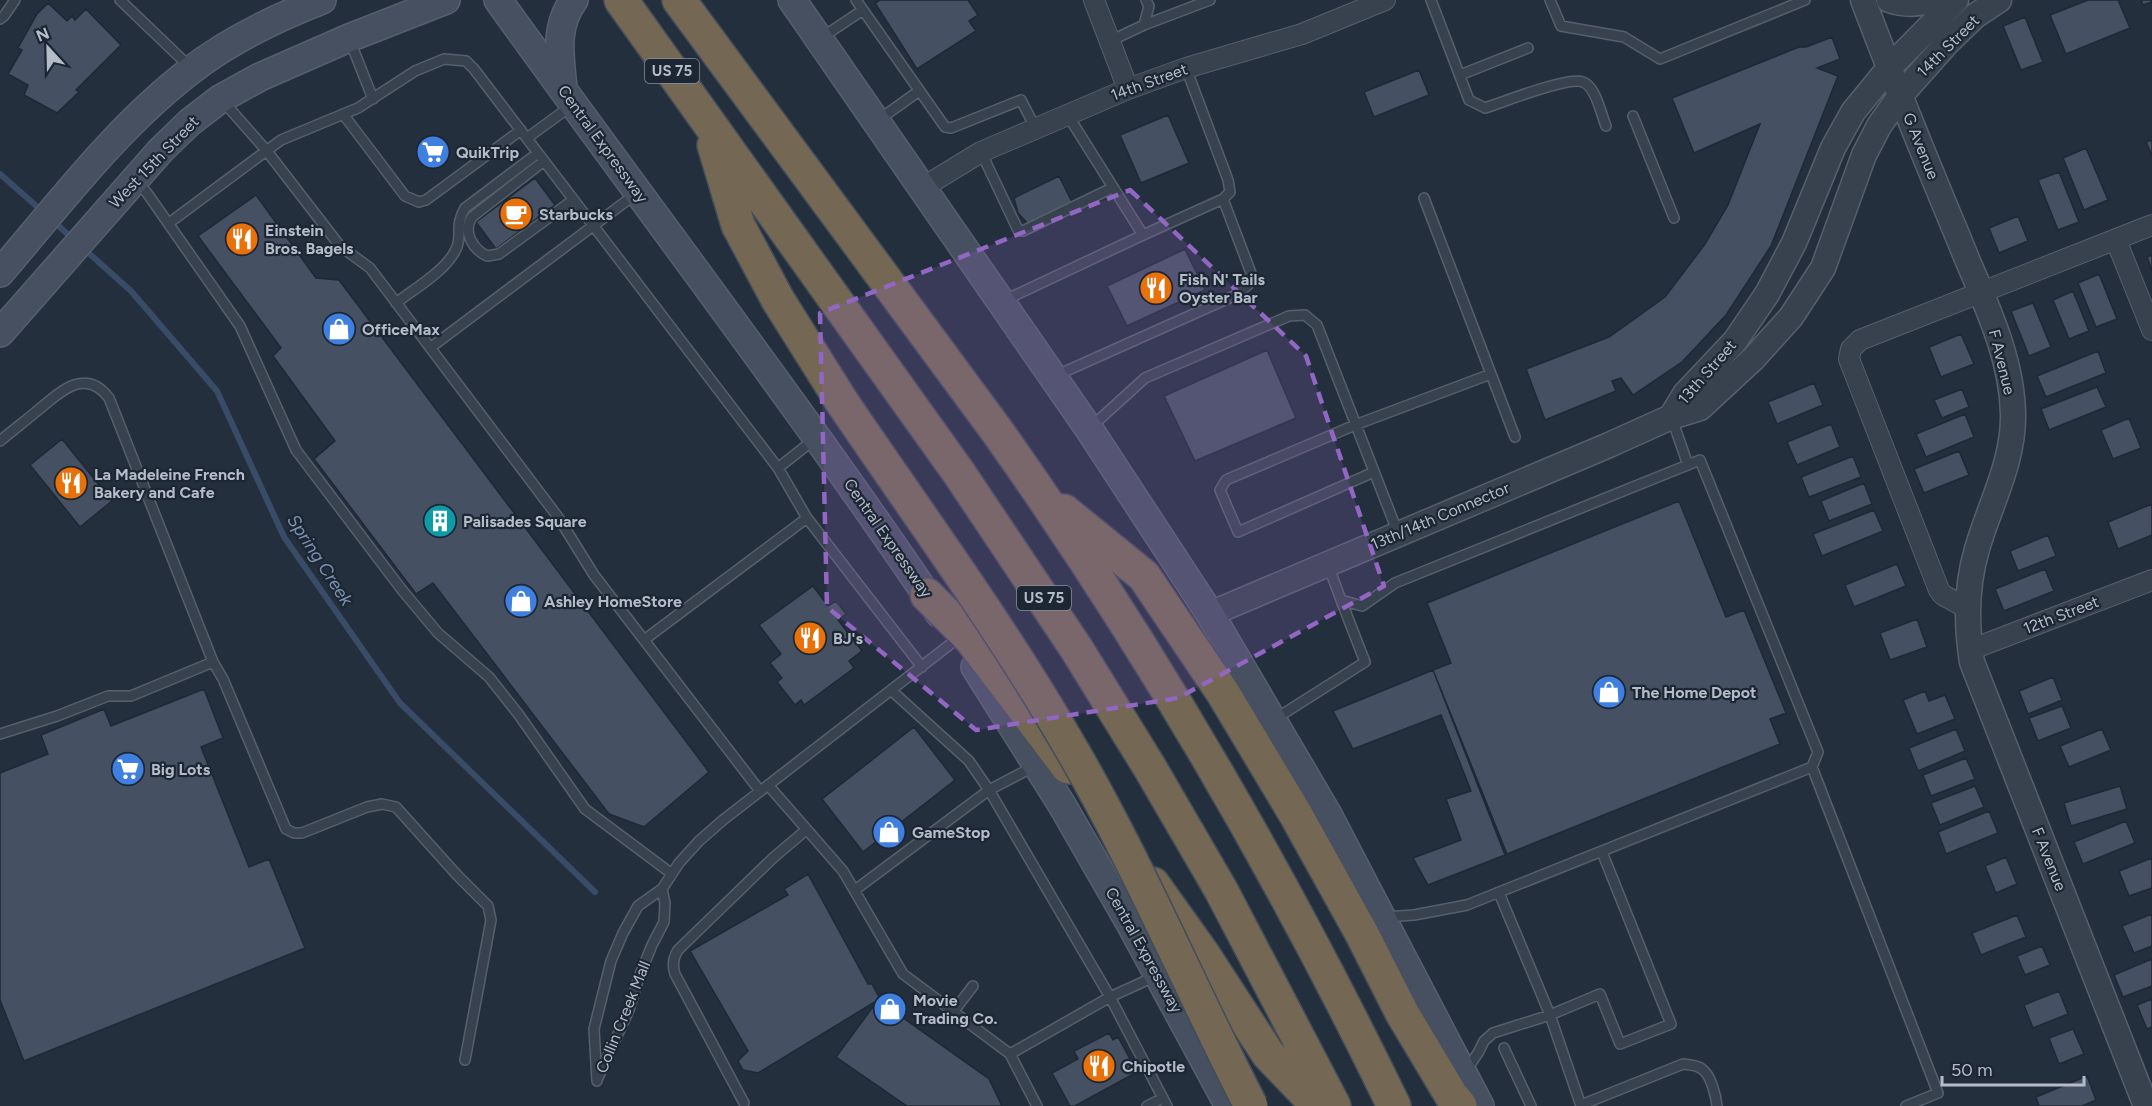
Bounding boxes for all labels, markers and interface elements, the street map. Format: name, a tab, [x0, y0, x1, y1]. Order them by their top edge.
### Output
street label: 14th Street	[1913, 11, 1983, 81]
north arrow	[18, 18, 78, 78]
text: N	[33, 23, 52, 46]
road number: US 75	[645, 59, 699, 83]
street label: 14th Street	[1108, 59, 1190, 105]
street label: Central Expressway	[554, 82, 652, 207]
street label: G Avenue	[1899, 110, 1943, 182]
street label: West 15th Street	[105, 112, 203, 212]
supermarket icon: QuikTrip	[415, 134, 451, 170]
place label: QuikTrip	[456, 143, 520, 162]
cafe icon: Starbucks	[498, 196, 534, 232]
place label: Starbucks	[539, 205, 614, 224]
restaurant icon: Einstein Bros. Bagels	[224, 221, 260, 257]
place label: Einstein Bros. Bagels	[265, 221, 354, 258]
restaurant icon: Fish N' Tails Oyster Bar	[1138, 270, 1174, 306]
place label: Fish N' Tails Oyster Bar	[1179, 270, 1265, 307]
shop icon: OfficeMax	[321, 311, 357, 347]
place label: OfficeMax	[362, 320, 440, 339]
street label: F Avenue	[1985, 327, 2019, 397]
street label: 13th Street	[1674, 336, 1740, 408]
restaurant icon: La Madeleine French Bakery and Cafe	[53, 465, 89, 501]
place label: La Madeleine French Bakery and Cafe	[94, 465, 245, 502]
street label: Central Expressway	[840, 475, 936, 602]
street label: 13th/14th Connector	[1368, 478, 1513, 554]
building icon: Palisades Square	[422, 503, 458, 539]
water label: Spring Creek	[282, 510, 358, 611]
place label: Palisades Square	[463, 512, 587, 531]
shop icon: Ashley HomeStore	[503, 583, 539, 619]
road number: US 75	[1017, 586, 1071, 610]
place label: Ashley HomeStore	[544, 592, 682, 611]
street label: 12th Street	[2021, 592, 2101, 638]
restaurant icon: BJ's	[792, 620, 828, 656]
place label: BJ's	[833, 629, 864, 648]
shop icon: The Home Depot	[1591, 674, 1627, 710]
place label: The Home Depot	[1632, 683, 1756, 702]
supermarket icon: Big Lots	[110, 751, 146, 787]
place label: Big Lots	[151, 760, 211, 779]
shop icon: GameStop	[871, 814, 907, 850]
place label: GameStop	[912, 823, 991, 842]
street label: F Avenue	[2028, 824, 2070, 894]
street label: Central Expressway	[1102, 884, 1187, 1017]
street label: Collin Creek Mall	[592, 958, 654, 1076]
shop icon: Movie Trading Co.	[872, 991, 908, 1027]
place label: Movie Trading Co.	[913, 991, 997, 1028]
restaurant icon: Chipotle	[1081, 1048, 1117, 1084]
scale bar	[1942, 1049, 2084, 1087]
place label: Chipotle	[1122, 1057, 1185, 1076]
text: 50 m	[1951, 1059, 1993, 1081]

